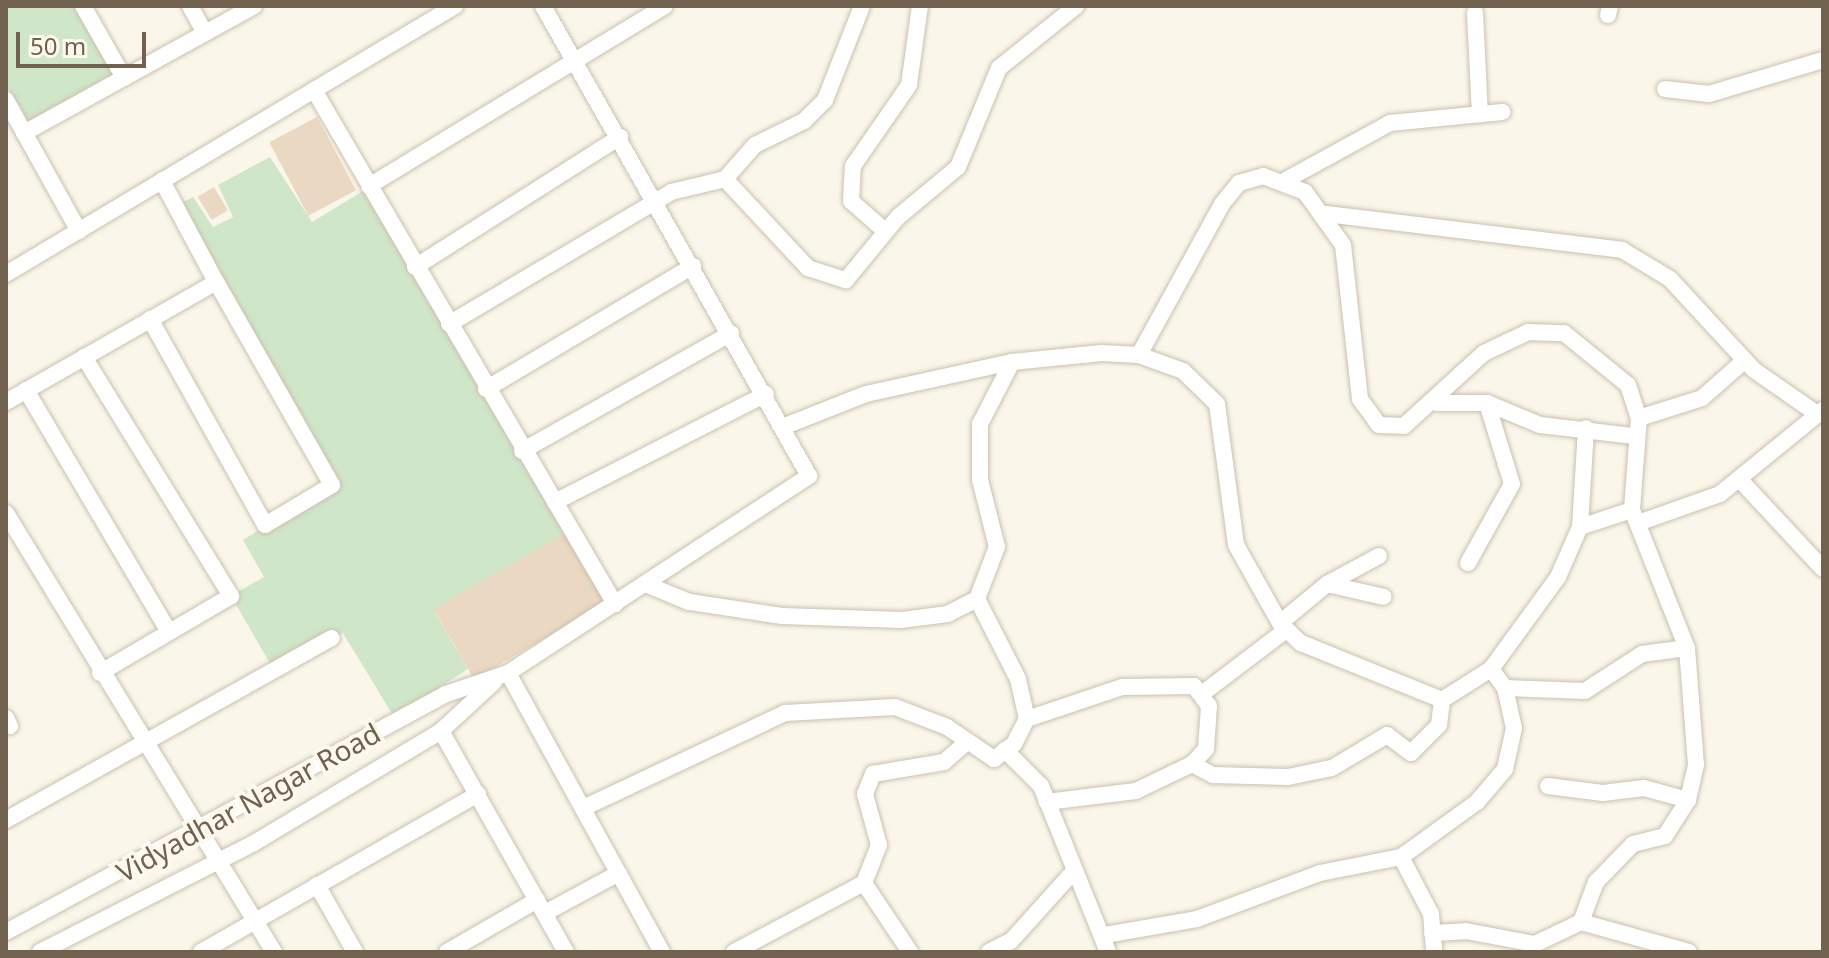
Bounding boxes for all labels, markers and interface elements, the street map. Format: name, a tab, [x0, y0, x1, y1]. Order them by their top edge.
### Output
scale bar	[20, 16, 150, 66]
text: 50 m	[30, 29, 86, 62]
street label: Vidyadhar Nagar Road	[110, 715, 386, 889]

